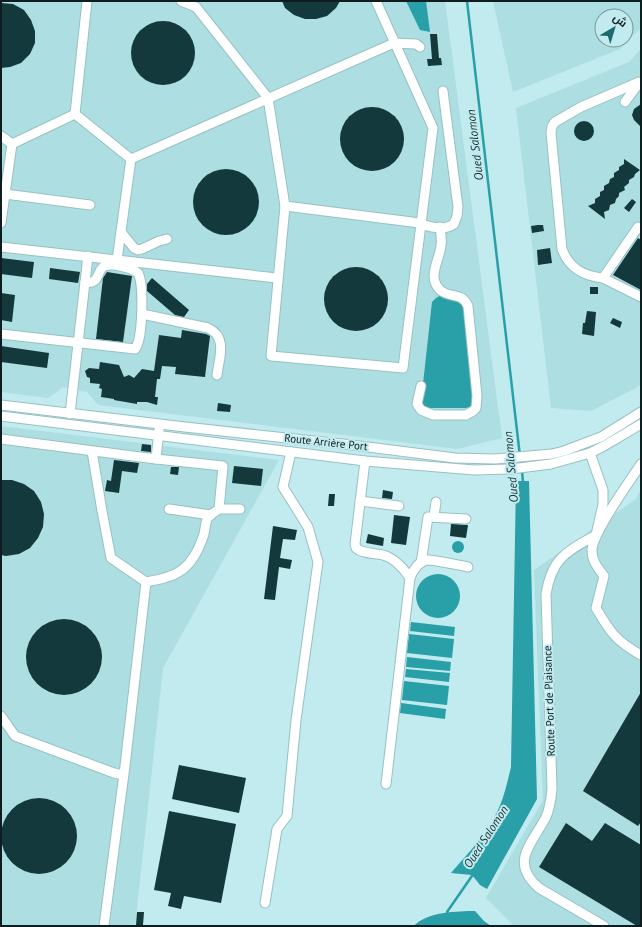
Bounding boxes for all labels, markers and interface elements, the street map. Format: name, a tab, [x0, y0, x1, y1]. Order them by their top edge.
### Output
north arrow	[594, 8, 634, 48]
text: ش	[610, 10, 630, 30]
water label: Oued Salomon	[463, 109, 486, 181]
street label: Route Arrière Port	[284, 431, 369, 453]
water label: Oued Salomon	[500, 431, 521, 503]
street label: Route Port de Plaisance	[540, 645, 558, 757]
water label: Oued Salomon	[460, 803, 511, 871]

